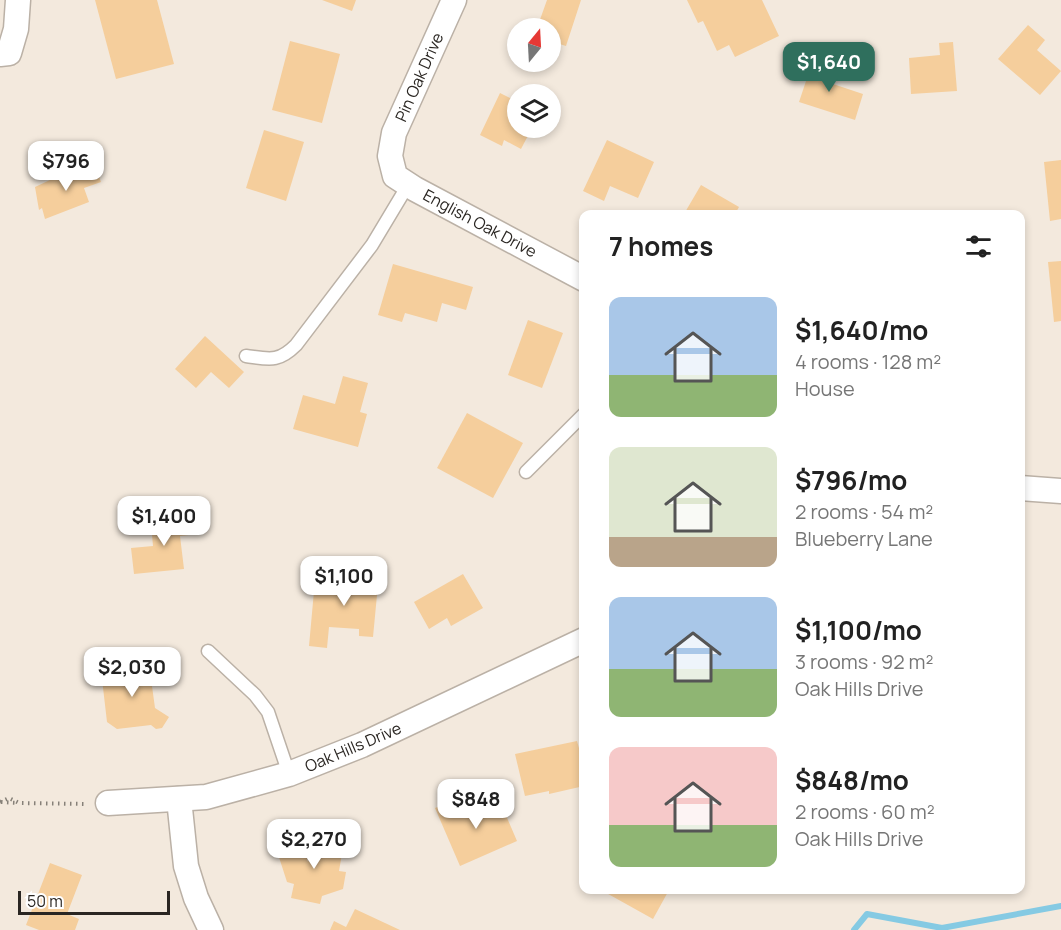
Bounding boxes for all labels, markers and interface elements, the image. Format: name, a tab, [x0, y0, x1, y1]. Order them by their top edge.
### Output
north arrow	[507, 18, 561, 72]
map controls	[507, 18, 561, 138]
street label: Pin Oak Drive	[390, 29, 448, 125]
pin: $1,640	[780, 42, 878, 93]
text: $1,640	[797, 48, 861, 75]
button: layers	[507, 84, 561, 138]
pin: $796	[30, 141, 102, 192]
text: $796	[42, 147, 90, 174]
street label: English Oak Drive	[419, 184, 541, 262]
text: 7 homes	[609, 228, 713, 264]
icon: filters	[962, 230, 995, 263]
text: $1,640/mo	[795, 312, 928, 348]
icon: home	[657, 321, 729, 393]
text: 4 rooms · 128 m²	[795, 348, 941, 375]
text: House	[795, 375, 855, 402]
text: $796/mo	[795, 462, 907, 498]
icon: home	[657, 471, 729, 543]
pin: $1,400	[115, 496, 213, 547]
text: 2 rooms · 54 m²	[795, 498, 933, 525]
text: $1,400	[131, 502, 197, 529]
text: Blueberry Lane	[795, 525, 933, 552]
pin: $1,100	[295, 556, 393, 607]
text: $1,100	[314, 562, 374, 589]
text: $1,100/mo	[795, 612, 922, 648]
icon: home	[657, 621, 729, 693]
pin: $2,030	[83, 647, 181, 698]
text: 3 rooms · 92 m²	[795, 648, 934, 675]
text: $2,030	[98, 653, 166, 680]
text: Oak Hills Drive	[795, 675, 923, 702]
street label: Oak Hills Drive	[301, 717, 405, 777]
text: $848/mo	[795, 762, 909, 798]
icon: home	[657, 771, 729, 843]
pin: $848	[440, 779, 512, 830]
text: $848	[451, 785, 501, 812]
text: 2 rooms · 60 m²	[795, 798, 935, 825]
pin: $2,270	[265, 819, 363, 870]
text: $2,270	[281, 825, 347, 852]
text: Oak Hills Drive	[795, 825, 923, 852]
scale bar	[18, 888, 170, 916]
text: 50 m	[27, 890, 63, 912]

